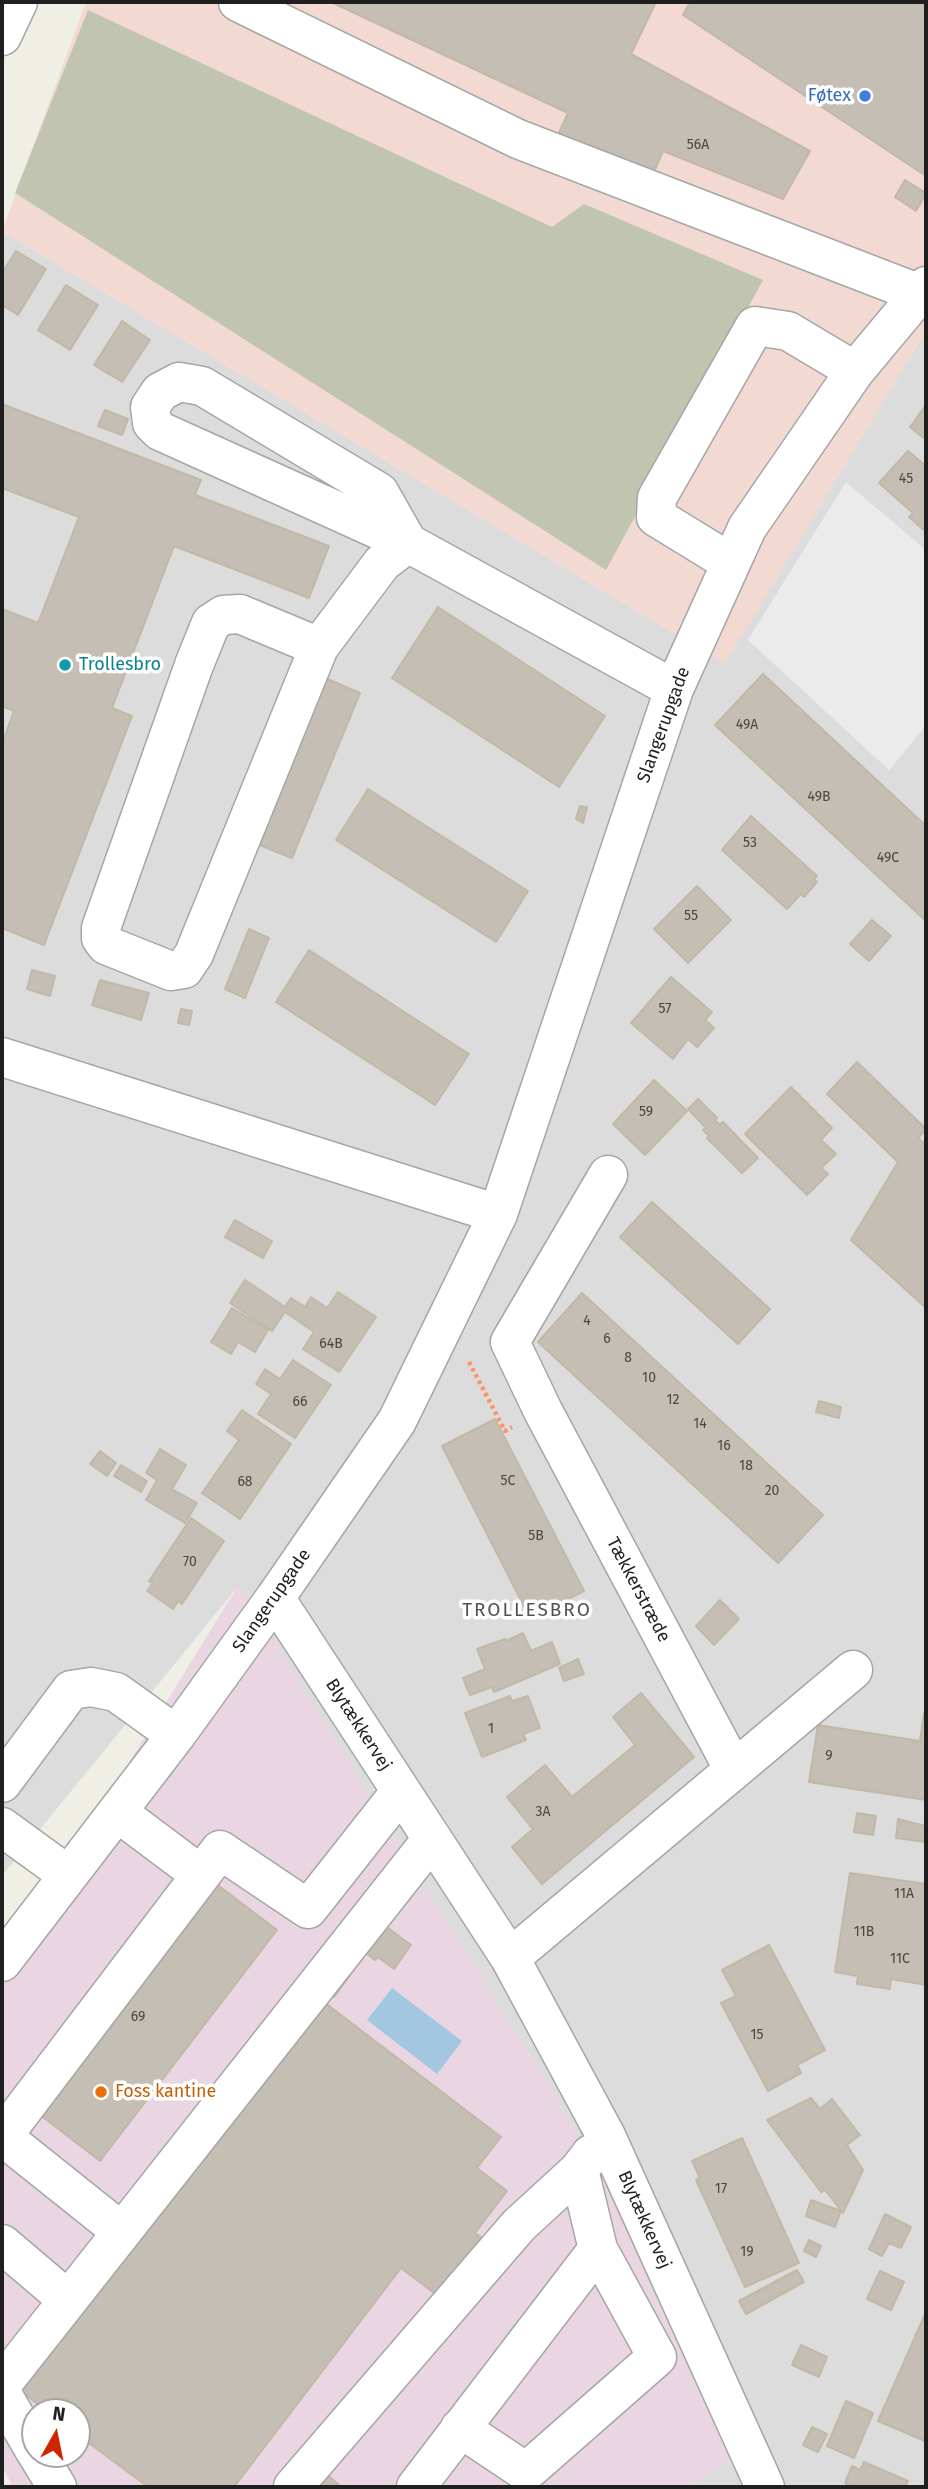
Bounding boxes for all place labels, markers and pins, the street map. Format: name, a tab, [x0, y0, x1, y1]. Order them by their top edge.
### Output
place label: Føtex	[808, 85, 851, 107]
marker: Føtex	[857, 88, 873, 104]
place label: Trollesbro	[79, 654, 161, 676]
marker: Trollesbro	[57, 657, 73, 673]
place label: Foss kantine	[115, 2081, 216, 2103]
marker: Foss kantine	[93, 2084, 109, 2100]

